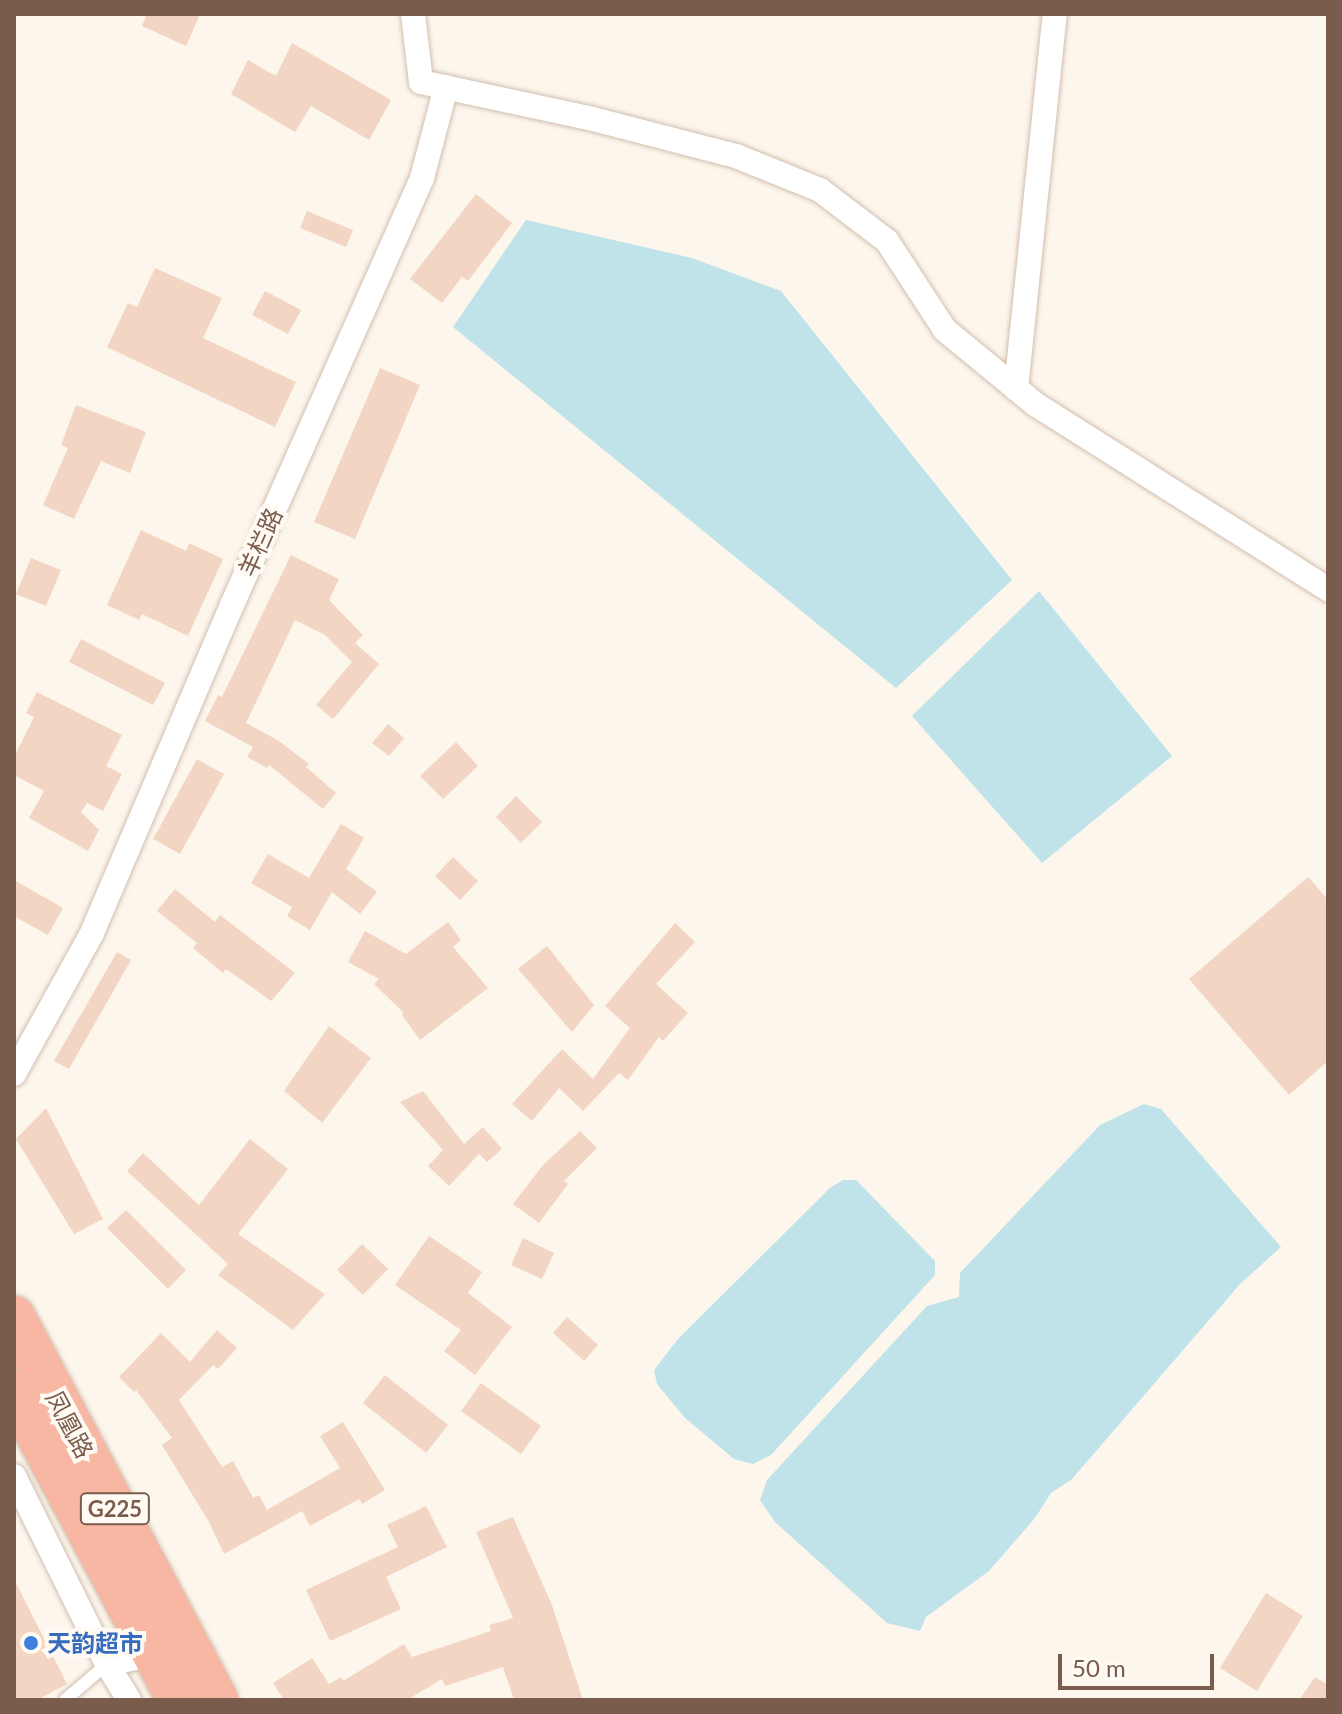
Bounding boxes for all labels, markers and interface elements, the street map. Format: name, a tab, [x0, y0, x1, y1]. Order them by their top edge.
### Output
street label: 羊栏路	[232, 503, 288, 581]
street label: 凤凰路	[40, 1385, 100, 1463]
road number: G225	[79, 1491, 151, 1527]
place label: 天韵超市	[47, 1629, 143, 1657]
marker: 天韵超市	[22, 1634, 40, 1652]
scale bar	[1062, 1638, 1218, 1688]
text: 50 m	[1072, 1653, 1126, 1682]

